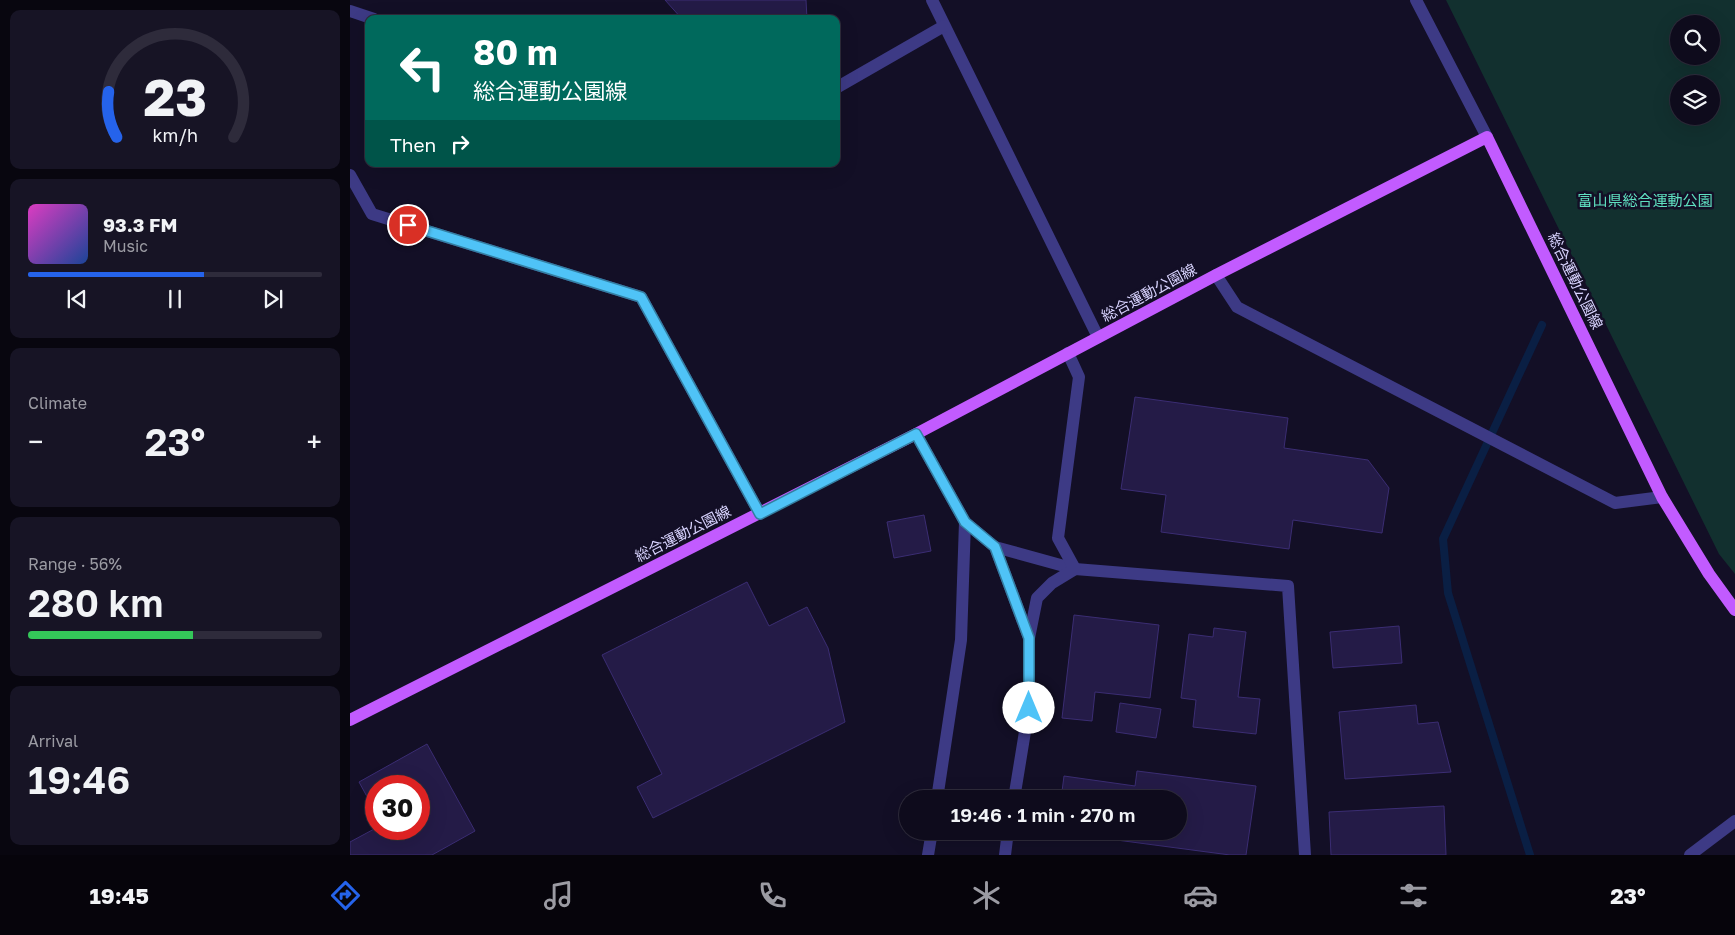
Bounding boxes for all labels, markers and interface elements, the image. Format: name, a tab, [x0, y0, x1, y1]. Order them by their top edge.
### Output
map controls	[1670, 15, 1720, 125]
button: search	[1670, 15, 1720, 65]
text: 80 m	[473, 31, 558, 73]
icon: left	[390, 35, 455, 100]
text: 23	[143, 65, 207, 127]
button: layers	[1670, 75, 1720, 125]
text: 総合運動公園線	[473, 77, 627, 104]
text: km/h	[152, 124, 198, 146]
icon: right	[446, 130, 474, 158]
text: Then	[390, 133, 436, 156]
park label: 富山県総合運動公園	[1577, 191, 1713, 209]
pin	[387, 204, 429, 246]
icon: arrive	[394, 211, 422, 239]
text: 93.3 FM	[103, 213, 177, 236]
street label: 総合運動公園線	[1545, 229, 1607, 332]
text: Music	[103, 236, 148, 256]
street label: 総合運動公園線	[1098, 260, 1199, 325]
icon: previous	[63, 285, 91, 313]
icon: pause	[161, 285, 189, 313]
icon: next	[259, 285, 287, 313]
text: Climate	[28, 393, 87, 413]
text: 23°	[145, 419, 205, 464]
text: −	[28, 425, 43, 458]
text: +	[307, 425, 322, 458]
street label: 総合運動公園線	[632, 501, 733, 565]
text: Range · 56%	[28, 554, 122, 574]
text: 280 km	[28, 580, 164, 625]
position arrow	[1002, 681, 1054, 733]
text: Arrival	[28, 731, 78, 751]
text: 19:46	[28, 757, 130, 802]
speed limit sign: 30	[365, 775, 430, 840]
text: 19:46 · 1 min · 270 m	[951, 803, 1135, 826]
icon: directions	[328, 878, 363, 913]
icon: music	[541, 878, 576, 913]
icon: phone	[755, 878, 790, 913]
icon: climate	[969, 878, 1004, 913]
icon: car	[1183, 878, 1218, 913]
icon: filters	[1396, 878, 1431, 913]
text: 19:45	[89, 882, 149, 909]
text: 23°	[1610, 882, 1646, 909]

